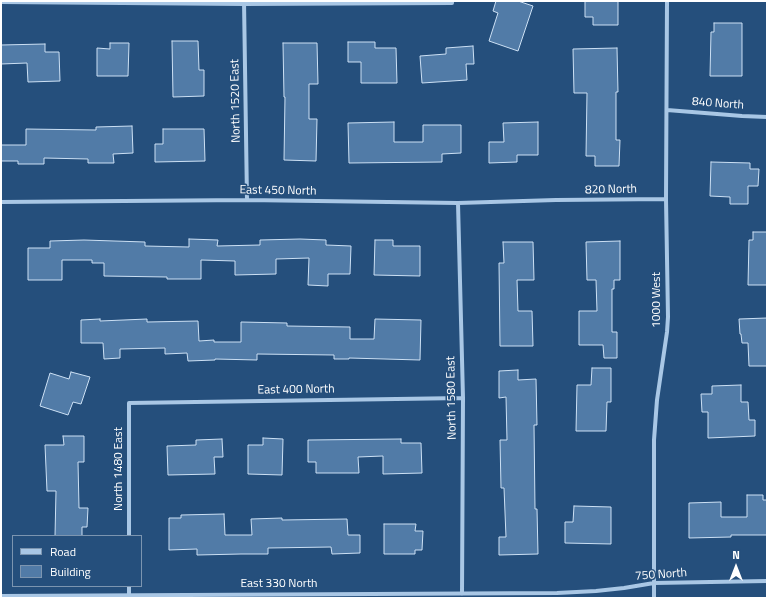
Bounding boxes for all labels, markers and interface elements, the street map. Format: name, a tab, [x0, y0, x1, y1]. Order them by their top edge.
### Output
street label: North 1520 East	[228, 59, 244, 143]
street label: 840 North	[692, 95, 744, 113]
street label: 820 North	[585, 182, 637, 198]
street label: East 450 North	[239, 183, 317, 199]
street label: 1000 West	[650, 272, 664, 328]
street label: North 1580 East	[444, 356, 460, 440]
street label: East 400 North	[257, 382, 335, 398]
street label: North 1480 East	[112, 427, 126, 511]
legend	[12, 535, 142, 587]
text: Road	[50, 542, 76, 561]
north arrow	[716, 547, 756, 587]
text: N	[732, 547, 740, 563]
text: Building	[50, 562, 91, 581]
street label: 750 North	[635, 566, 687, 584]
street label: East 330 North	[240, 577, 318, 591]

